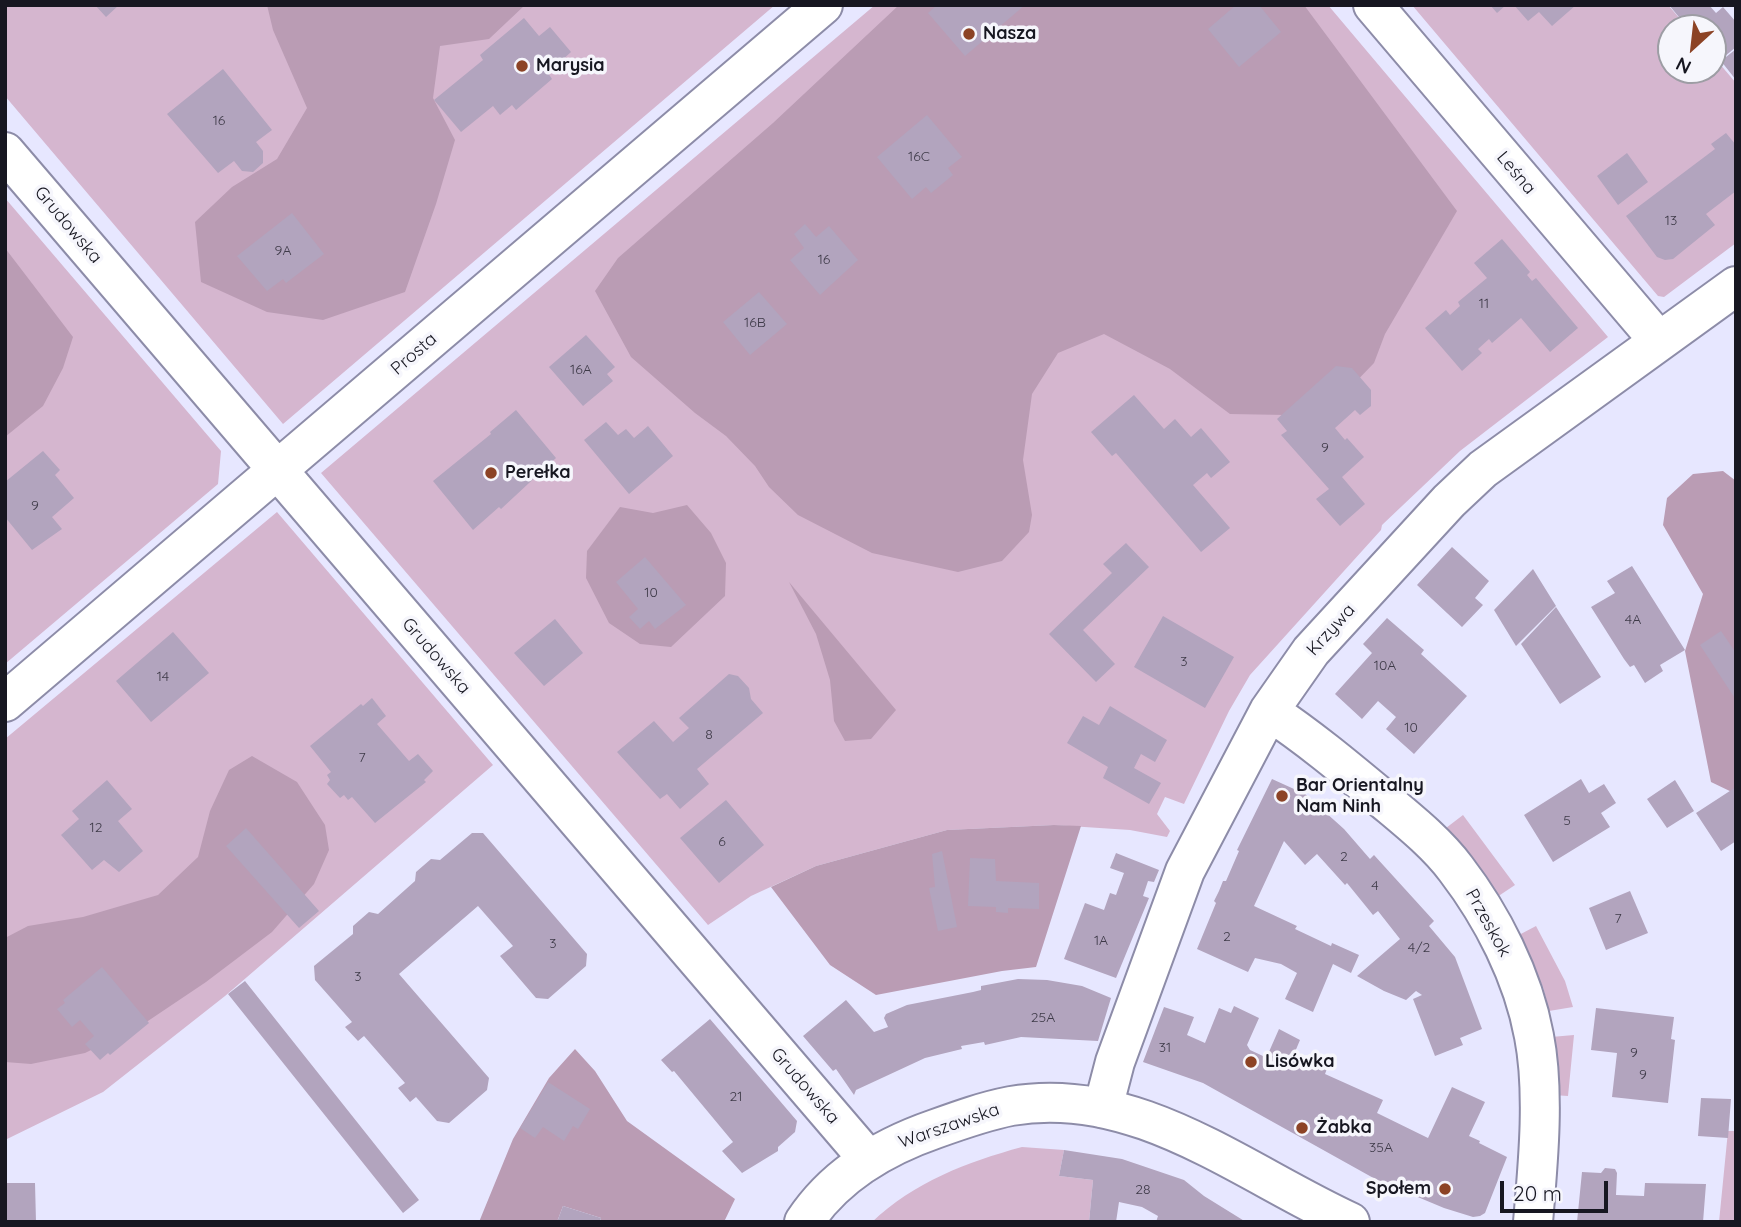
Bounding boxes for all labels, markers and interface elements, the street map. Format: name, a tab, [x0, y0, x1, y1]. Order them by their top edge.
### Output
north arrow	[1657, 14, 1727, 84]
place label: Nasza	[983, 23, 1036, 45]
marker: Nasza	[961, 26, 977, 42]
text: N	[1672, 52, 1695, 80]
place label: Marysia	[536, 55, 604, 77]
marker: Marysia	[514, 58, 530, 74]
house number: 16	[213, 113, 225, 129]
street label: Leśna	[1492, 147, 1540, 199]
house number: 16C	[908, 149, 930, 165]
street label: Grudowska	[30, 182, 106, 268]
house number: 13	[1665, 213, 1677, 229]
house number: 9A	[275, 243, 291, 259]
house number: 16	[818, 252, 830, 268]
house number: 11	[1479, 296, 1489, 312]
house number: 16B	[744, 315, 766, 331]
street label: Prosta	[387, 328, 441, 380]
house number: 16A	[570, 362, 592, 378]
house number: 9	[1321, 440, 1329, 456]
place label: Perełka	[505, 462, 571, 484]
marker: Perełka	[483, 465, 499, 481]
house number: 9	[31, 498, 39, 514]
house number: 10	[644, 585, 658, 601]
street label: Krzywa	[1302, 600, 1360, 660]
house number: 4A	[1625, 612, 1641, 628]
street label: Grudowska	[397, 614, 475, 698]
house number: 3	[1180, 654, 1188, 670]
house number: 10A	[1374, 658, 1396, 674]
house number: 14	[157, 669, 169, 685]
house number: 10	[1404, 720, 1418, 736]
house number: 8	[705, 727, 713, 743]
house number: 7	[358, 750, 366, 766]
place label: Bar Orientalny Nam Ninh	[1296, 775, 1424, 818]
marker: Bar Orientalny Nam Ninh	[1274, 788, 1290, 804]
house number: 5	[1563, 813, 1571, 829]
house number: 12	[90, 820, 102, 836]
house number: 6	[718, 834, 726, 850]
house number: 2	[1340, 849, 1348, 865]
house number: 4	[1371, 878, 1379, 894]
street label: Przeskok	[1461, 885, 1515, 961]
house number: 7	[1614, 911, 1622, 927]
house number: 2	[1223, 929, 1231, 945]
house number: 1A	[1094, 933, 1108, 949]
house number: 3	[549, 936, 557, 952]
house number: 4/2	[1408, 940, 1430, 956]
house number: 3	[354, 969, 362, 985]
house number: 25A	[1031, 1010, 1055, 1026]
house number: 31	[1159, 1040, 1171, 1056]
street label: Grudowska	[766, 1044, 844, 1128]
house number: 9	[1630, 1045, 1638, 1061]
place label: Lisówka	[1265, 1051, 1335, 1073]
marker: Lisówka	[1243, 1054, 1259, 1070]
house number: 9	[1639, 1067, 1647, 1083]
house number: 21	[730, 1089, 742, 1105]
street label: Warszawska	[896, 1099, 1002, 1153]
place label: Żabka	[1316, 1117, 1372, 1139]
marker: Żabka	[1294, 1120, 1310, 1136]
house number: 35A	[1369, 1140, 1393, 1156]
scale bar	[1503, 1168, 1612, 1212]
place label: Społem	[1366, 1178, 1431, 1200]
text: 20 m	[1513, 1180, 1562, 1206]
marker: Społem	[1437, 1181, 1453, 1197]
house number: 28	[1135, 1182, 1151, 1198]

